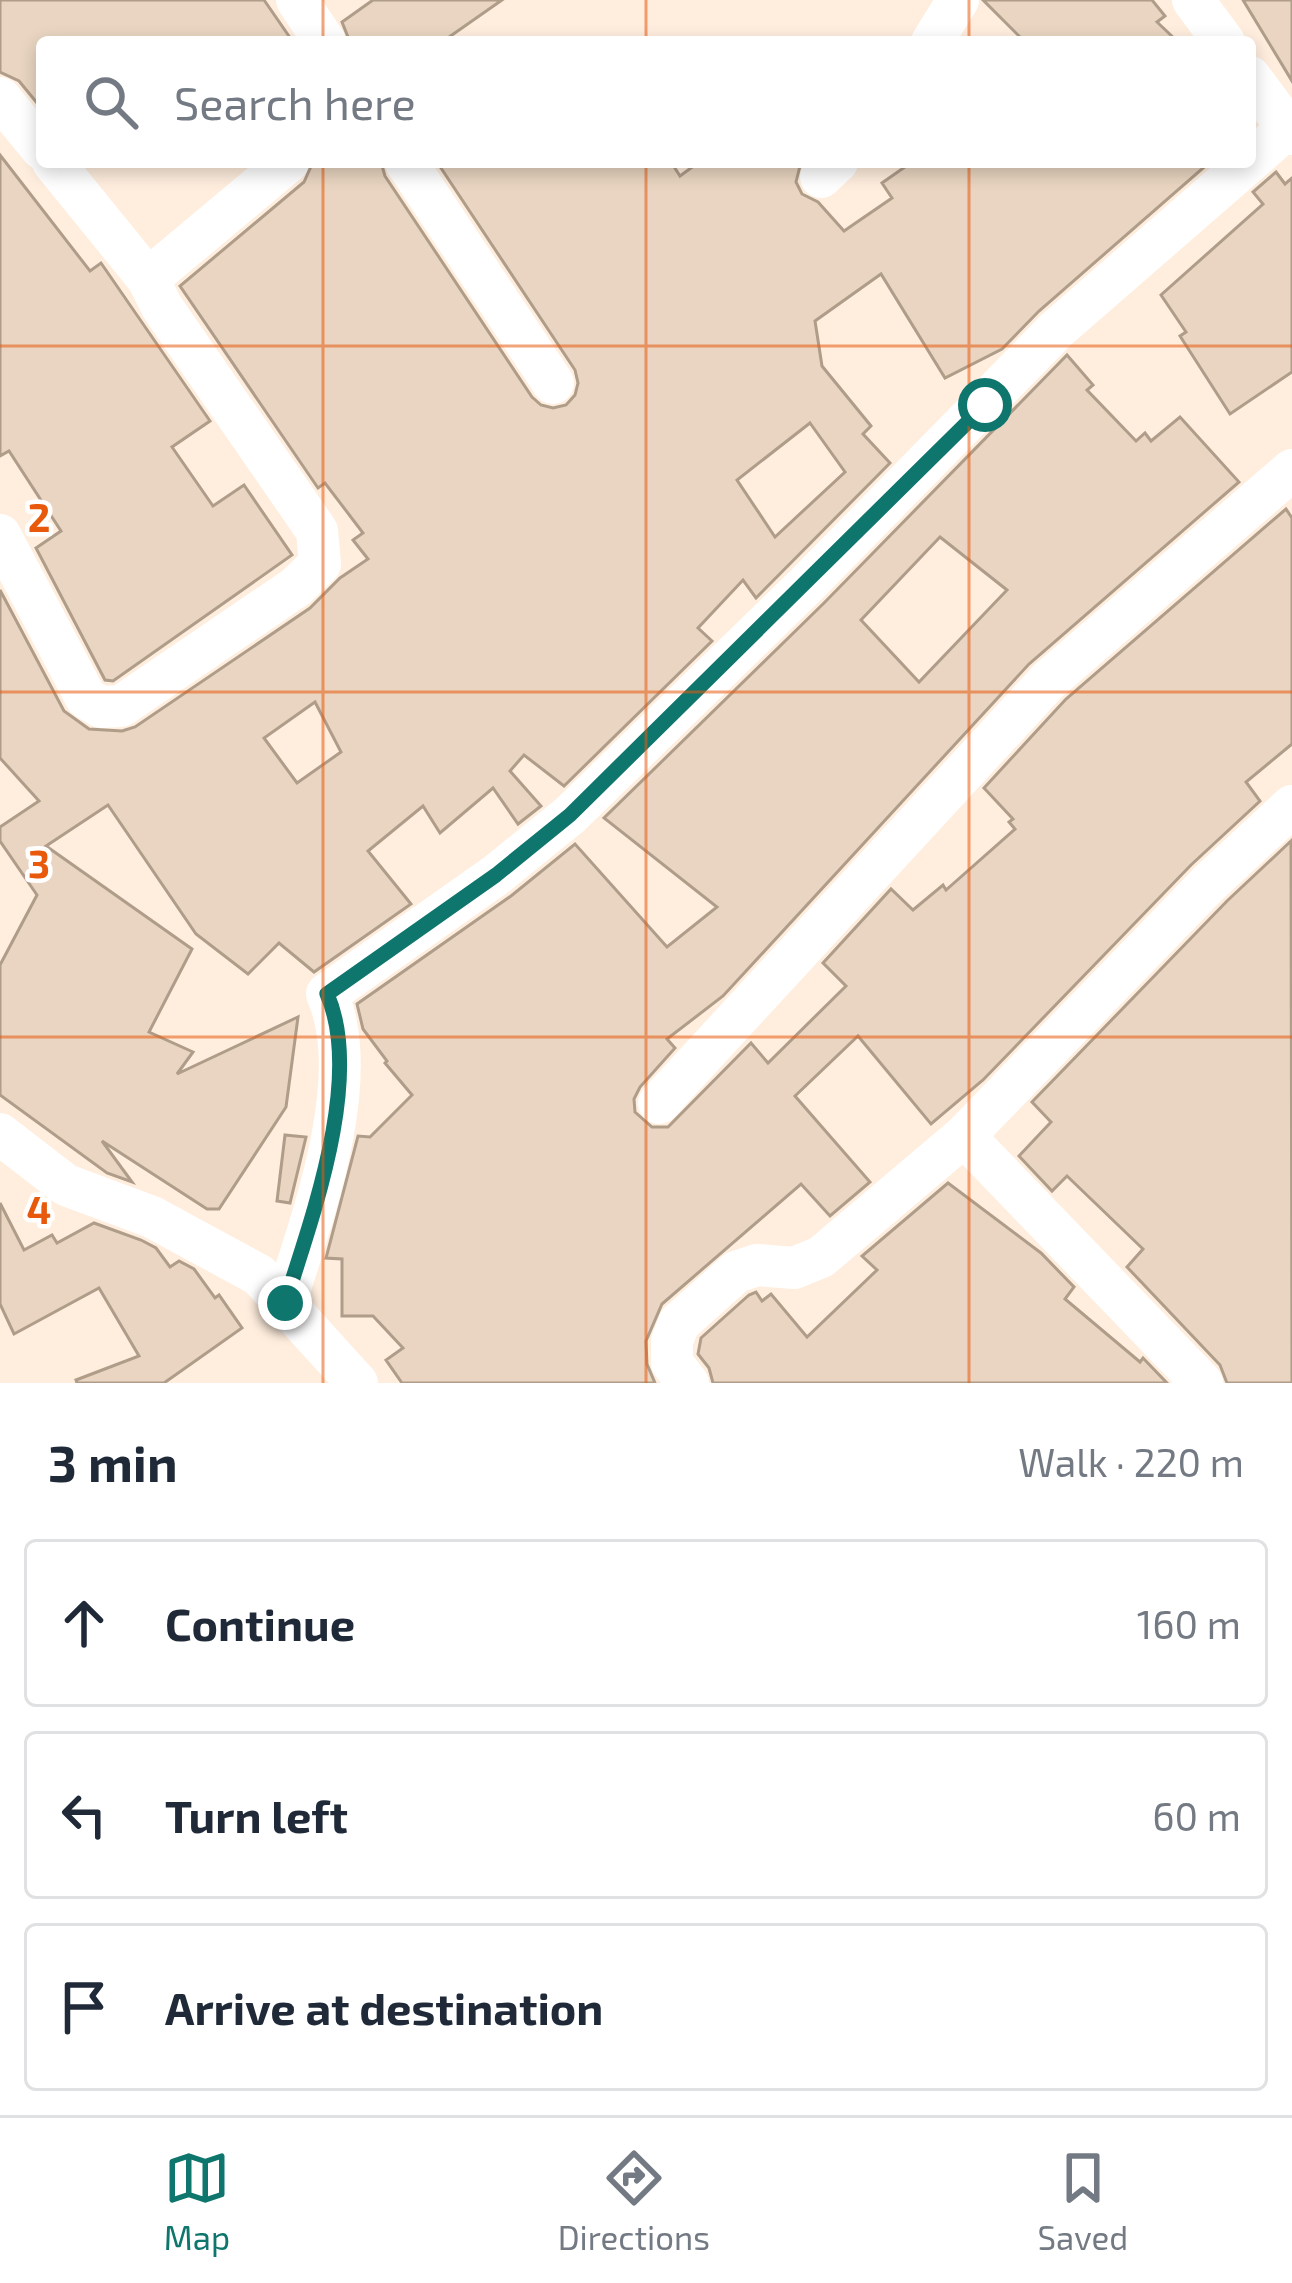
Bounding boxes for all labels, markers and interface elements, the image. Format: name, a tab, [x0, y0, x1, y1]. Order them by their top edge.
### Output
search box	[36, 36, 1256, 168]
icon: search	[78, 69, 144, 135]
text: Search here	[174, 75, 416, 129]
route start	[958, 378, 1012, 432]
text: 2	[28, 493, 50, 540]
text: 3	[28, 839, 50, 886]
text: 4	[27, 1185, 51, 1232]
route end	[258, 1276, 312, 1330]
text: 3 min	[48, 1431, 178, 1492]
text: Walk · 220 m	[1018, 1438, 1244, 1485]
icon: ahead	[51, 1590, 117, 1656]
text: Continue	[165, 1596, 355, 1650]
text: 160 m	[1137, 1600, 1241, 1647]
icon: left	[51, 1782, 117, 1848]
text: Turn left	[165, 1788, 348, 1842]
text: 60 m	[1152, 1792, 1241, 1839]
icon: arrive	[51, 1974, 117, 2040]
text: Arrive at destination	[165, 1980, 603, 2034]
tab: Map	[164, 2145, 230, 2257]
tab: Directions	[558, 2145, 710, 2257]
tab: Saved	[1038, 2145, 1128, 2257]

